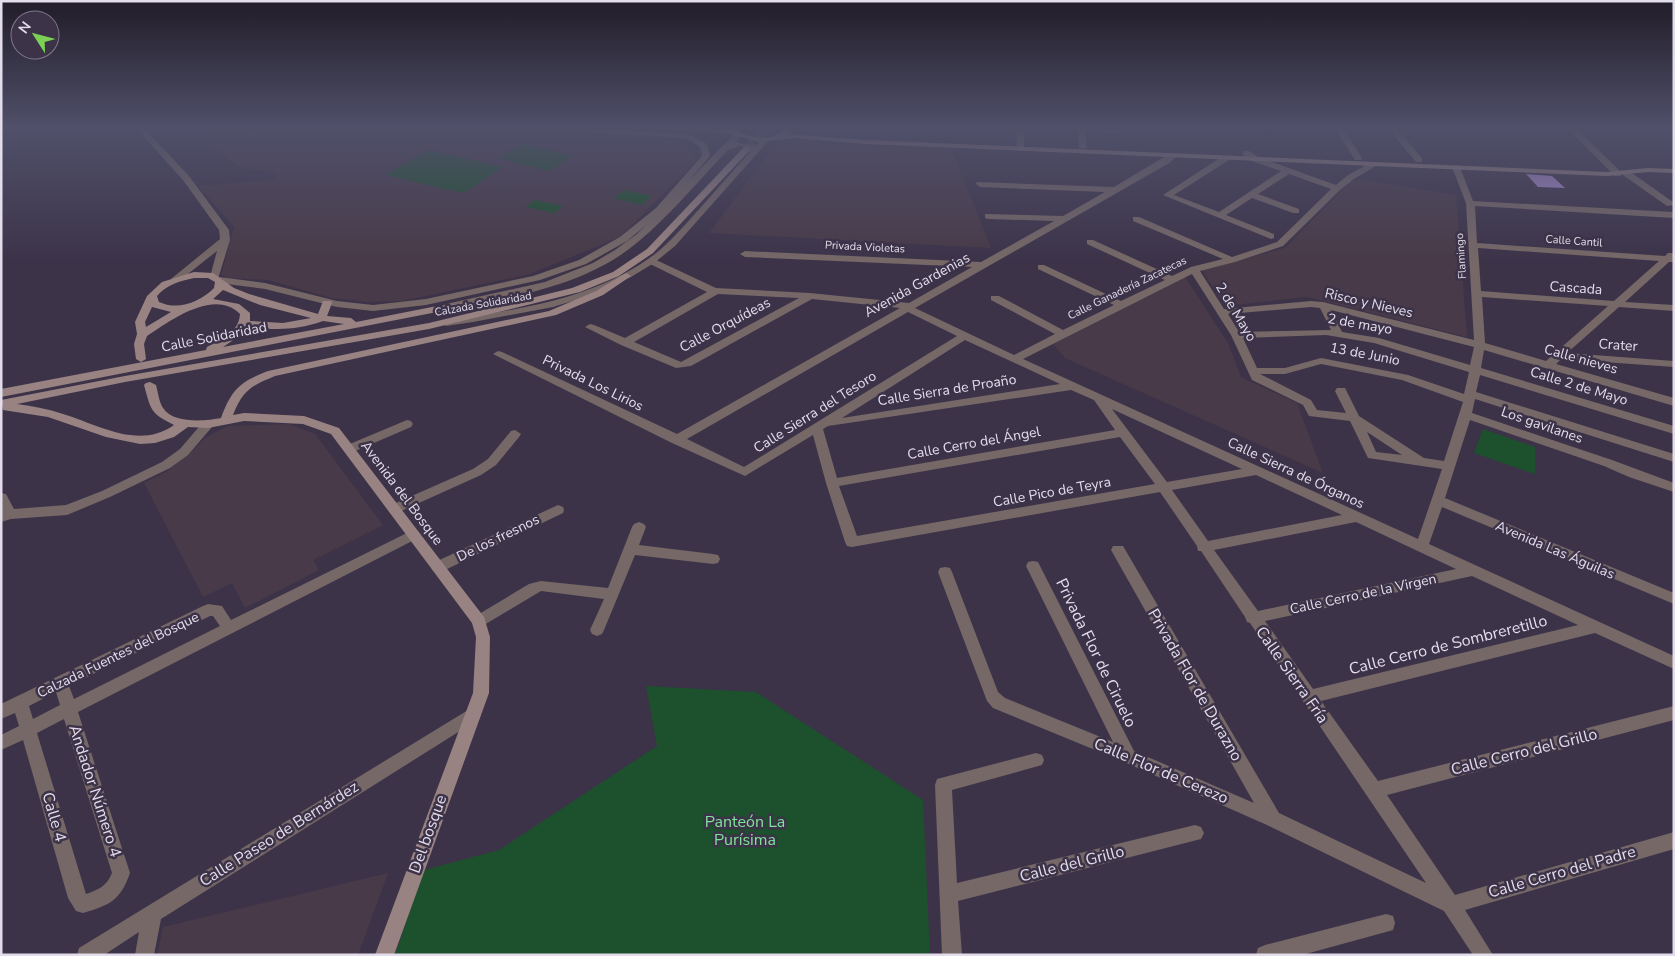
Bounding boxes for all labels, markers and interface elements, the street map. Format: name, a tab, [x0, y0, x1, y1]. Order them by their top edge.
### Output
north arrow	[10, 10, 60, 60]
text: N	[14, 18, 36, 37]
street label: Calle Cantil	[1545, 232, 1604, 251]
street label: Flamingo	[1452, 233, 1470, 279]
street label: Privada Violetas	[825, 237, 905, 257]
street label: Avenida Gardenias	[861, 248, 974, 322]
street label: Calle Ganadería Zacatecas	[1065, 253, 1189, 323]
street label: Cascada	[1549, 277, 1603, 299]
street label: 2 de Mayo	[1211, 279, 1261, 345]
street label: Risco y Nieves	[1323, 284, 1415, 322]
street label: Calzada Solidaridad	[433, 288, 533, 320]
street label: Calle Orquídeas	[676, 293, 774, 357]
street label: 2 de mayo	[1326, 309, 1394, 339]
street label: Calle Solidaridad	[160, 317, 268, 357]
street label: Crater	[1598, 334, 1638, 356]
street label: 13 de Junio	[1328, 338, 1402, 370]
street label: Calle nieves	[1542, 339, 1620, 379]
street label: Privada Los Lirios	[539, 350, 647, 416]
street label: Calle 2 de Mayo	[1528, 362, 1630, 410]
street label: Calle Sierra del Tesoro	[750, 366, 880, 458]
street label: Calle Sierra de Proaño	[876, 370, 1018, 410]
street label: Los gavilanes	[1499, 402, 1586, 448]
street label: Calle Cerro del Ángel	[906, 422, 1043, 464]
street label: Calle Sierra de Órganos	[1224, 433, 1368, 513]
street label: Avenida del Bosque	[357, 437, 447, 549]
street label: Calle Pico de Teyra	[992, 472, 1112, 512]
street label: De los fresnos	[453, 510, 543, 566]
street label: Avenida Las Águilas	[1492, 516, 1618, 584]
street label: Calle Cerro de la Virgen	[1288, 569, 1438, 619]
street label: Privada Flor de Ciruelo	[1050, 575, 1142, 731]
street label: Privada Flor de Durazno	[1142, 605, 1248, 765]
street label: Calzada Fuentes del Bosque	[34, 607, 202, 703]
street label: Calle Cerro de Sombreretillo	[1347, 610, 1550, 680]
street label: Calle Sierra Fría	[1250, 622, 1334, 728]
street label: Andador Número 4	[63, 722, 127, 860]
street label: Calle Cerro del Grillo	[1449, 723, 1600, 781]
street label: Calle Flor de Cerezo	[1090, 733, 1232, 809]
street label: Calle Paseo de Bernárdez	[195, 776, 363, 892]
street label: Calle 4	[36, 790, 72, 845]
street label: Del bosque	[404, 792, 452, 876]
park label: Panteón La Purísima	[705, 811, 785, 851]
street label: Calle del Grillo	[1017, 840, 1127, 888]
street label: Calle Cerro del Padre	[1486, 840, 1638, 904]

